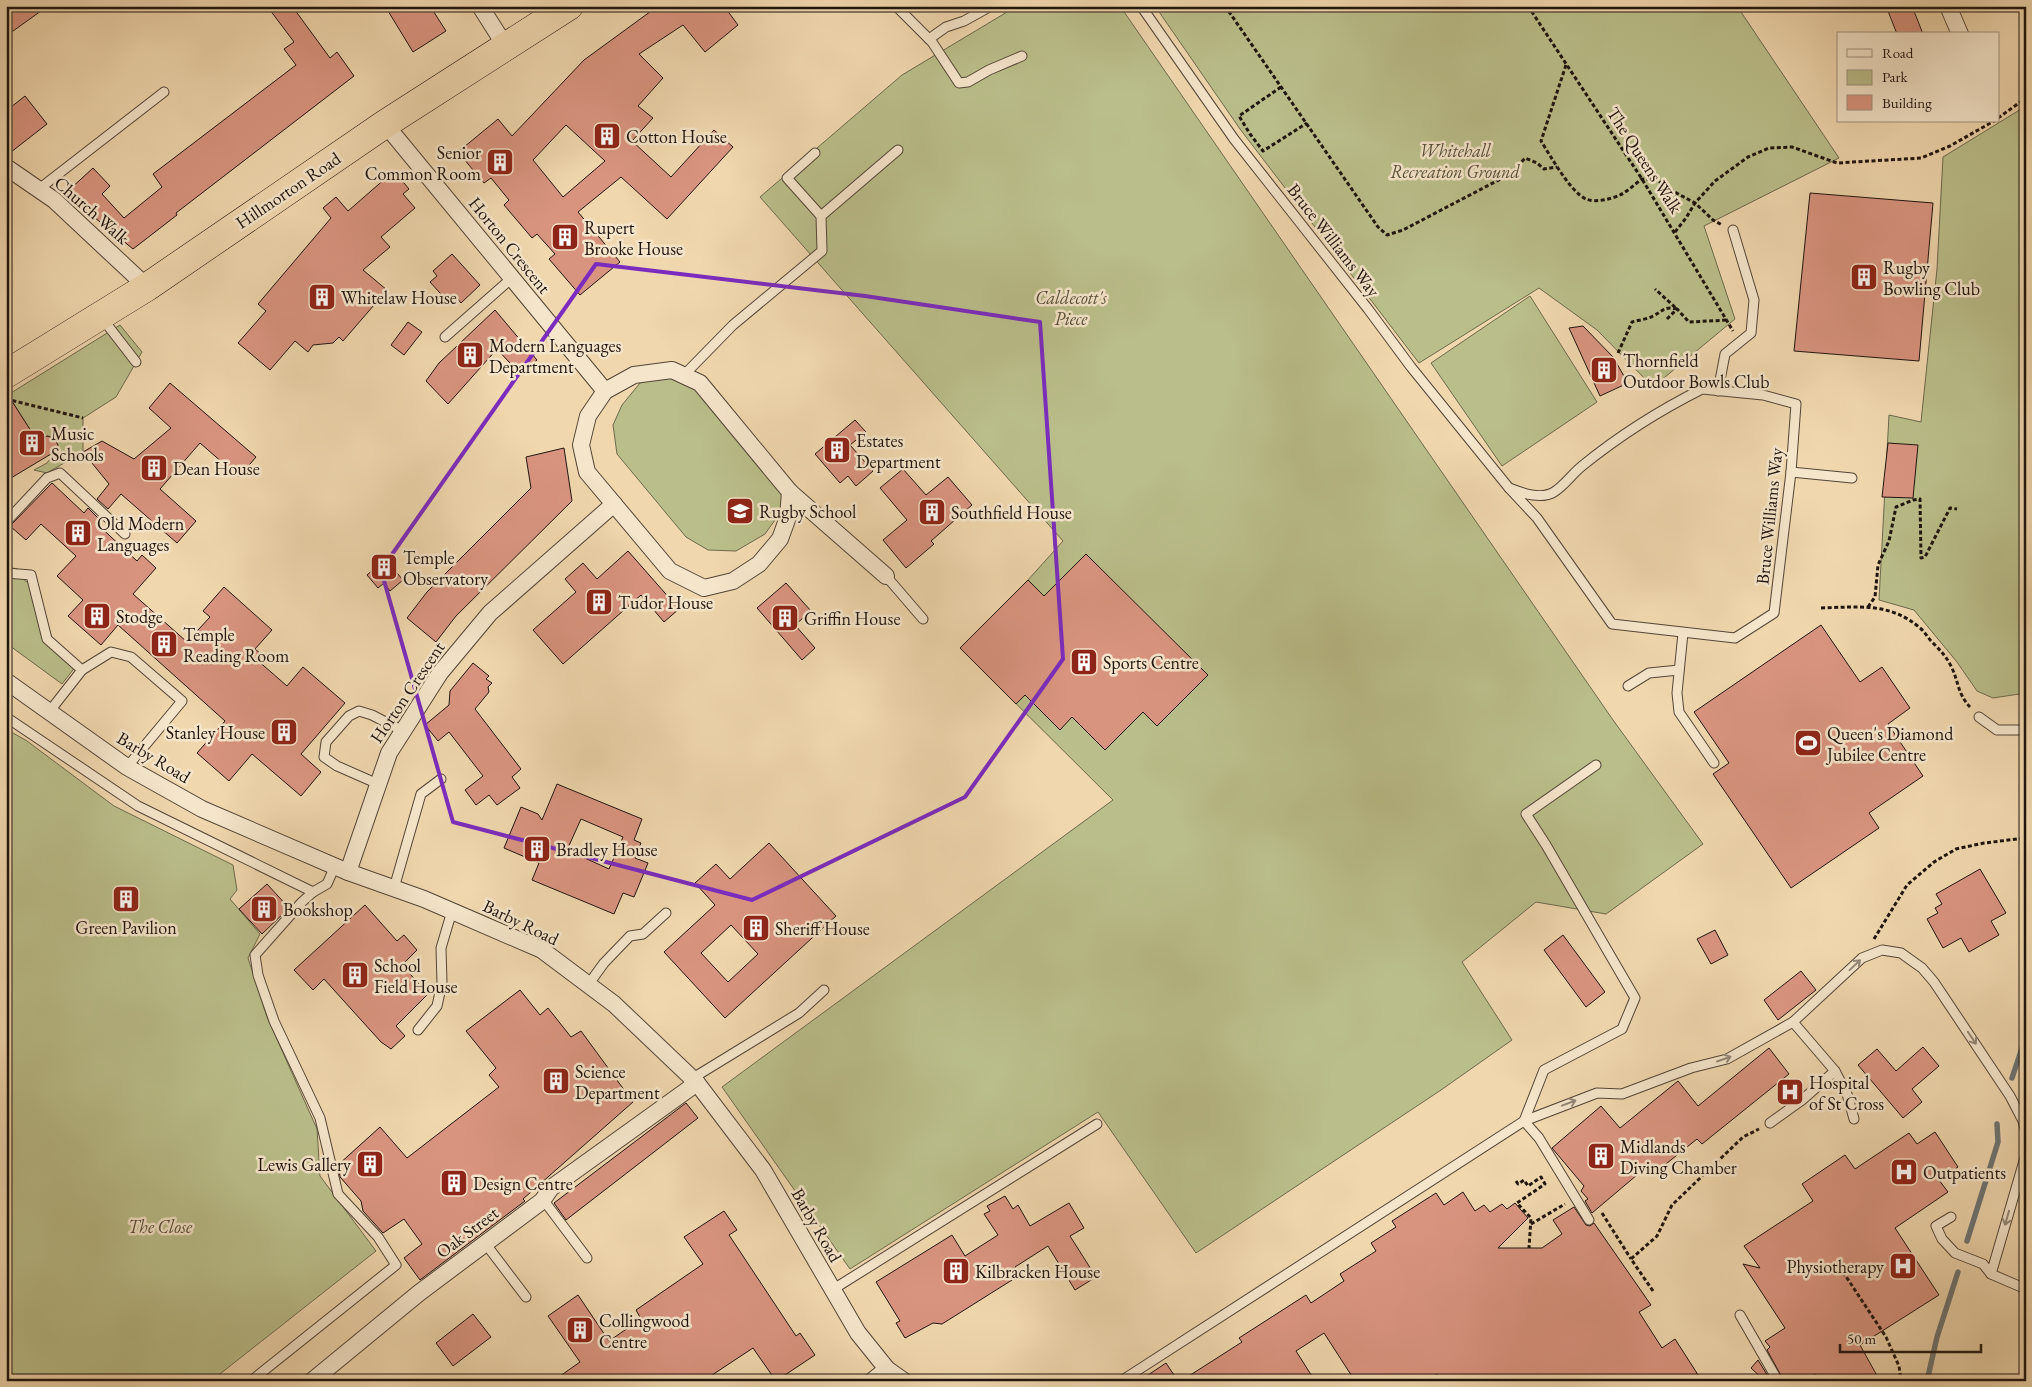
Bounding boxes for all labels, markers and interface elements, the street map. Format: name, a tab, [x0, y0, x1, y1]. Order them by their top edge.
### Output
legend	[1837, 32, 2000, 122]
text: Road	[1882, 43, 1914, 62]
text: Park	[1882, 67, 1909, 86]
text: Building	[1882, 93, 1932, 112]
street label: The Queens Walk	[1602, 102, 1688, 218]
building icon: Cotton House	[592, 121, 622, 151]
place label: Cotton House	[626, 125, 727, 148]
park label: Whitehall Recreation Ground	[1390, 139, 1521, 183]
place label: Senior Common Room	[365, 141, 481, 185]
street label: Hillmorton Road	[231, 146, 346, 234]
building icon: Senior Common Room	[485, 147, 515, 177]
street label: Church Walk	[50, 171, 135, 249]
street label: Bruce Williams Way	[1283, 179, 1385, 301]
street label: Horton Crescent	[464, 192, 556, 298]
place label: Rupert Brooke House	[584, 216, 683, 260]
building icon: Rupert Brooke House	[550, 222, 580, 252]
place label: Rugby Bowling Club	[1883, 256, 1980, 300]
building icon: Rugby Bowling Club	[1849, 262, 1879, 292]
building icon: Whitelaw House	[307, 282, 337, 312]
place label: Whitelaw House	[341, 286, 457, 309]
park label: Caldecott's Piece	[1035, 286, 1108, 330]
place label: Modern Languages Department	[489, 334, 622, 378]
building icon: Modern Languages Department	[455, 340, 485, 370]
place label: Thornfield Outdoor Bowls Club	[1623, 349, 1770, 393]
building icon: Thornfield Outdoor Bowls Club	[1589, 355, 1619, 385]
place label: Music Schools	[51, 422, 104, 466]
building icon: Music Schools	[17, 428, 47, 458]
place label: Estates Department	[856, 429, 941, 473]
building icon: Estates Department	[822, 435, 852, 465]
street label: Bruce Williams Way	[1750, 446, 1788, 586]
building icon: Dean House	[139, 453, 169, 483]
place label: Dean House	[173, 457, 260, 480]
school or university icon: Rugby School	[725, 496, 755, 526]
building icon: Southfield House	[917, 497, 947, 527]
place label: Rugby School	[759, 500, 856, 523]
place label: Southfield House	[951, 501, 1072, 524]
place label: Old Modern Languages	[97, 512, 185, 556]
building icon: Old Modern Languages	[63, 518, 93, 548]
place label: Temple Observatory	[403, 546, 488, 590]
building icon: Temple Observatory	[369, 552, 399, 582]
building icon: Tudor House	[584, 587, 614, 617]
place label: Tudor House	[618, 591, 713, 614]
building icon: Stodge	[82, 601, 112, 631]
building icon: Griffin House	[770, 603, 800, 633]
place label: Stodge	[116, 605, 163, 628]
place label: Griffin House	[804, 607, 900, 630]
place label: Temple Reading Room	[183, 623, 289, 667]
building icon: Temple Reading Room	[149, 629, 179, 659]
street label: Horton Crescent	[364, 636, 450, 747]
building icon: Sports Centre	[1069, 647, 1099, 677]
place label: Sports Centre	[1103, 651, 1199, 674]
building icon: Stanley House	[269, 717, 299, 747]
place label: Stanley House	[166, 721, 265, 744]
place label: Queen's Diamond Jubilee Centre	[1825, 722, 1954, 766]
street label: Barby Road	[113, 726, 196, 788]
sports icon: Queen's Diamond Jubilee Centre	[1793, 728, 1823, 758]
building icon: Bradley House	[522, 834, 552, 864]
place label: Bradley House	[556, 838, 658, 861]
building icon: Green Pavilion	[111, 884, 141, 914]
building icon: Bookshop	[249, 894, 279, 924]
street label: Barby Road	[479, 894, 564, 951]
place label: Bookshop	[283, 898, 353, 921]
building icon: Sheriff House	[741, 913, 771, 943]
place label: Green Pavilion	[75, 916, 177, 939]
place label: Sheriff House	[775, 917, 870, 940]
place label: School Field House	[374, 954, 457, 998]
one-way arrow	[1849, 959, 1861, 971]
building icon: School Field House	[340, 960, 370, 990]
one-way arrow	[1967, 1031, 1977, 1045]
one-way arrow	[1716, 1054, 1731, 1063]
place label: Science Department	[575, 1060, 660, 1104]
building icon: Science Department	[541, 1066, 571, 1096]
place label: Hospital of St Cross	[1809, 1071, 1884, 1115]
hospital icon: Hospital of St Cross	[1775, 1077, 1805, 1107]
one-way arrow	[1562, 1098, 1577, 1107]
place label: Midlands Diving Chamber	[1620, 1135, 1737, 1179]
building icon: Midlands Diving Chamber	[1586, 1141, 1616, 1171]
building icon: Lewis Gallery	[355, 1149, 385, 1179]
place label: Lewis Gallery	[257, 1153, 351, 1176]
hospital icon: Outpatients	[1889, 1157, 1919, 1187]
place label: Outpatients	[1923, 1161, 2006, 1184]
building icon: Design Centre	[439, 1168, 469, 1198]
place label: Design Centre	[473, 1172, 573, 1195]
street label: Barby Road	[787, 1184, 848, 1267]
street label: Oak Street	[431, 1201, 503, 1263]
one-way arrow	[2002, 1210, 2012, 1226]
park label: The Close	[128, 1215, 193, 1238]
hospital icon: Physiotherapy	[1888, 1251, 1918, 1281]
place label: Physiotherapy	[1787, 1255, 1884, 1278]
building icon: Kilbracken House	[941, 1256, 971, 1286]
place label: Kilbracken House	[975, 1260, 1100, 1283]
place label: Collingwood Centre	[599, 1309, 691, 1353]
building icon: Collingwood Centre	[565, 1315, 595, 1345]
scale bar	[1840, 1322, 1981, 1354]
text: 50 m	[1847, 1329, 1876, 1348]

